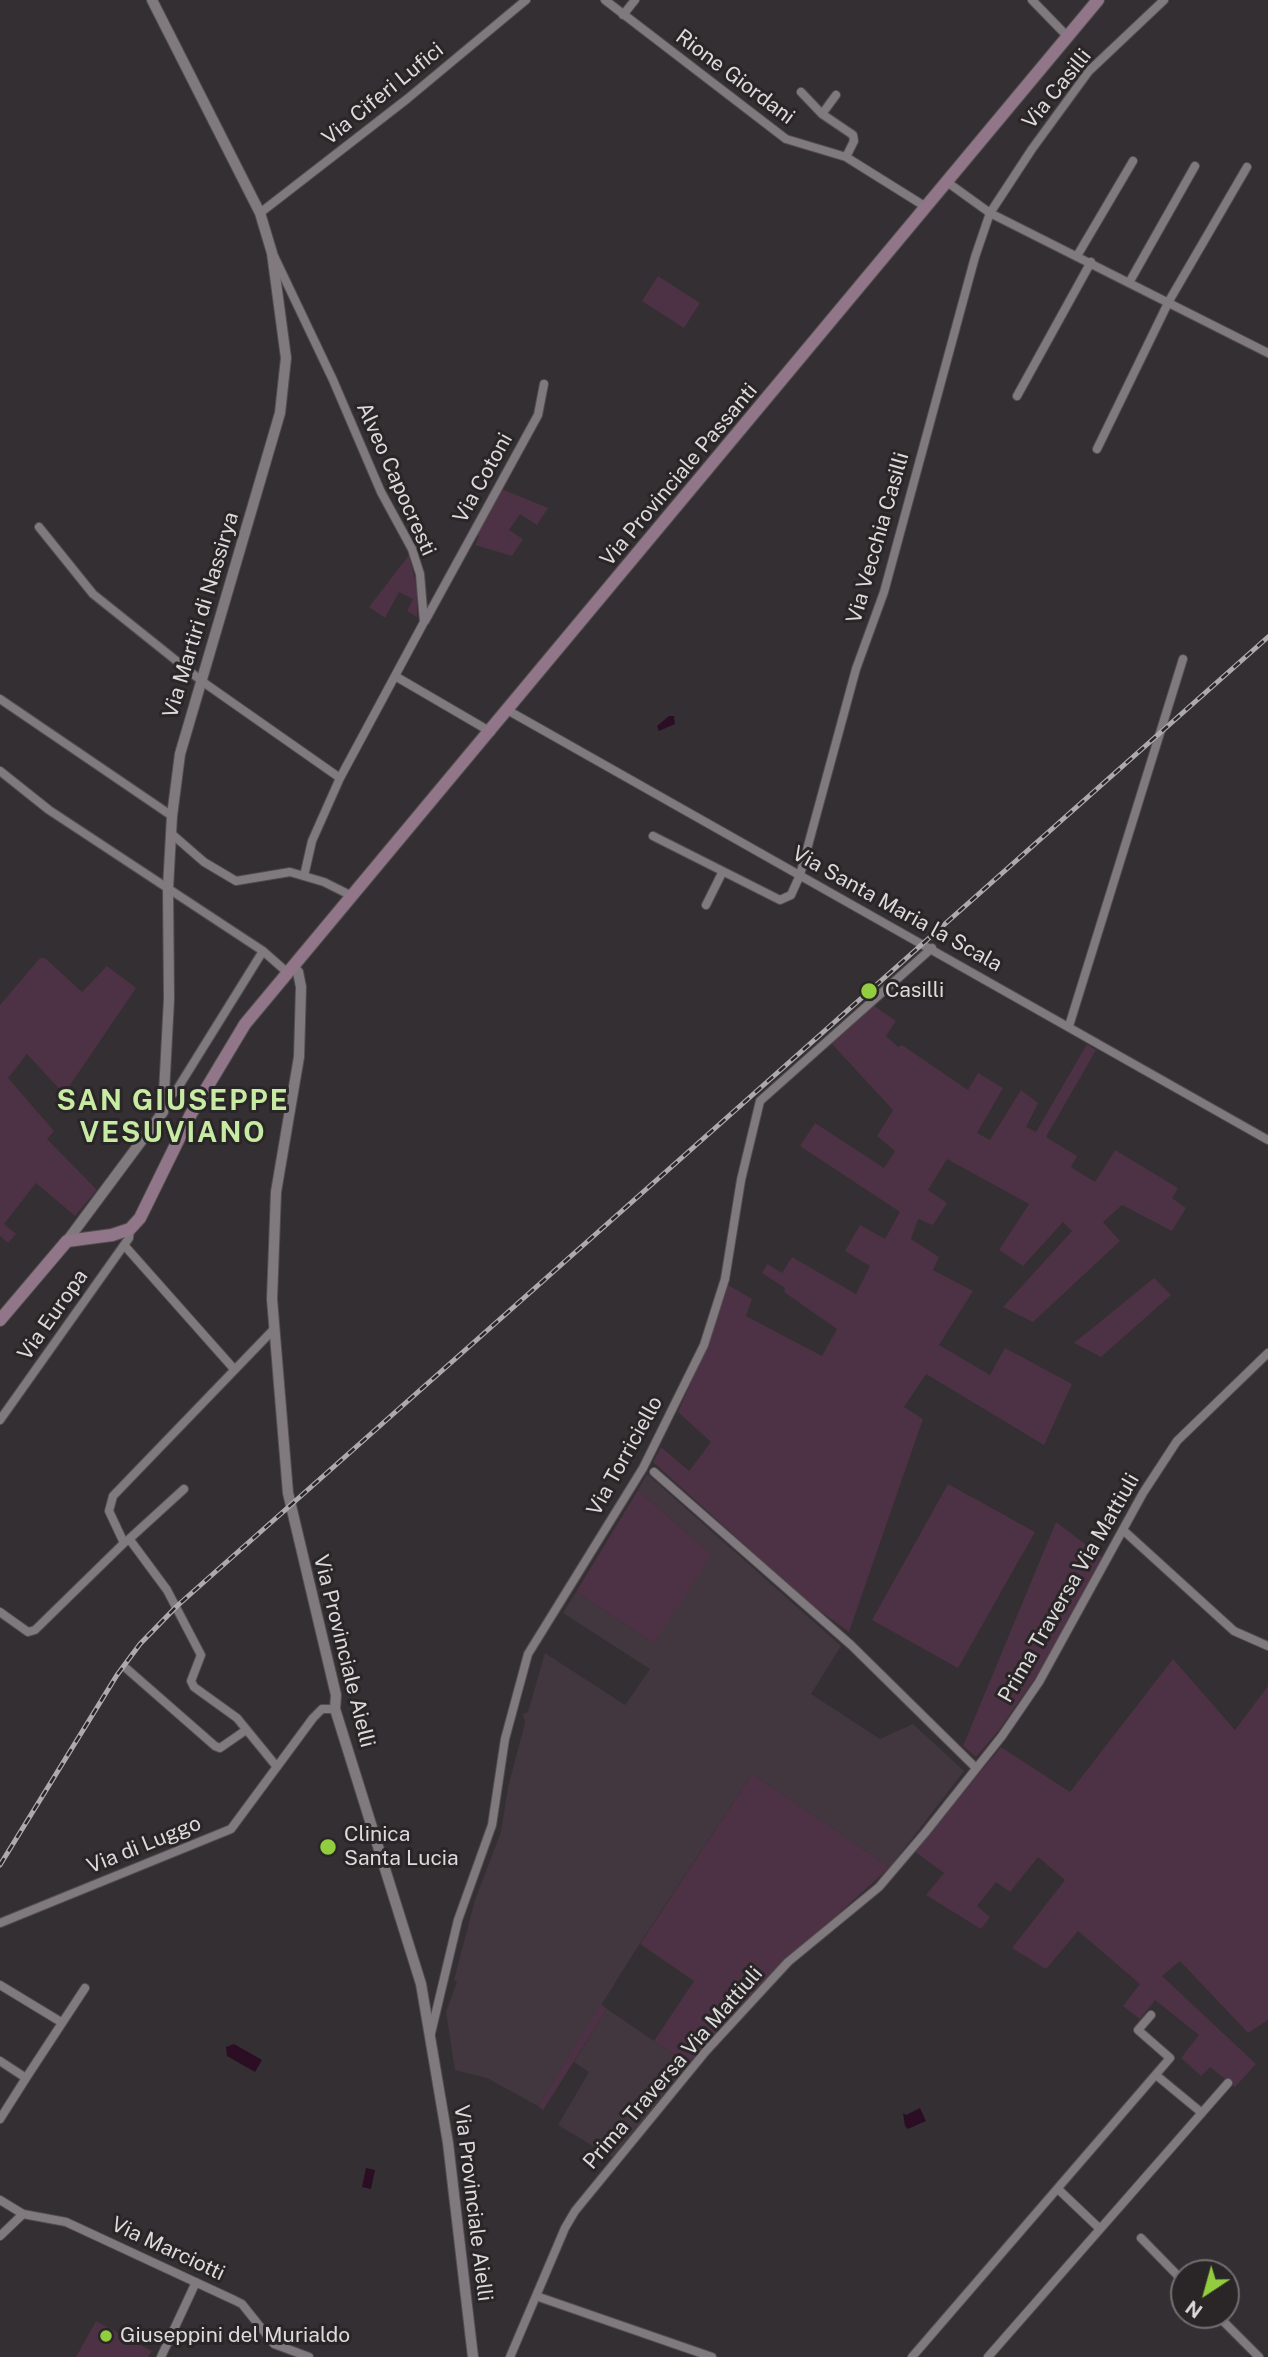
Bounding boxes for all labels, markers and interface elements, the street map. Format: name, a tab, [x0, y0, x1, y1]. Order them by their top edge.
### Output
street label: Rione Giordani	[671, 24, 799, 130]
street label: Via Ciferi Lufici	[317, 37, 449, 151]
street label: Via Casilli	[1017, 44, 1097, 134]
street label: Via Provinciale Passanti	[595, 379, 763, 571]
street label: Alveo Capocresti	[351, 398, 441, 560]
street label: Via Cotoni	[448, 429, 518, 527]
street label: Via Vecchia Casilli	[841, 449, 915, 627]
street label: Via Martiri di Nassirya	[158, 509, 244, 721]
street label: Via Santa Maria la Scala	[788, 841, 1006, 977]
place label: Casilli	[885, 978, 944, 1004]
marker: Casilli	[859, 981, 879, 1001]
district label: SAN GIUSEPPE VESUVIANO	[58, 1084, 288, 1150]
street label: Via Europa	[13, 1265, 93, 1365]
street label: Via Torriciello	[582, 1392, 668, 1520]
street label: Prima Traversa Via Mattiuli	[993, 1469, 1145, 1707]
street label: Via Provinciale Aielli	[308, 1552, 380, 1750]
street label: Via di Luggo	[83, 1811, 205, 1879]
place label: Clinica Santa Lucia	[344, 1822, 459, 1872]
marker: Clinica Santa Lucia	[318, 1837, 338, 1857]
street label: Prima Traversa Via Mattiuli	[578, 1961, 768, 2175]
street label: Via Provinciale Aielli	[448, 2103, 498, 2303]
street label: Via Marciotti	[107, 2212, 229, 2286]
north arrow	[1170, 2259, 1240, 2329]
text: N	[1181, 2296, 1206, 2323]
place label: Giuseppini del Murialdo	[120, 2323, 350, 2349]
marker: Giuseppini del Murialdo	[98, 2328, 114, 2344]

